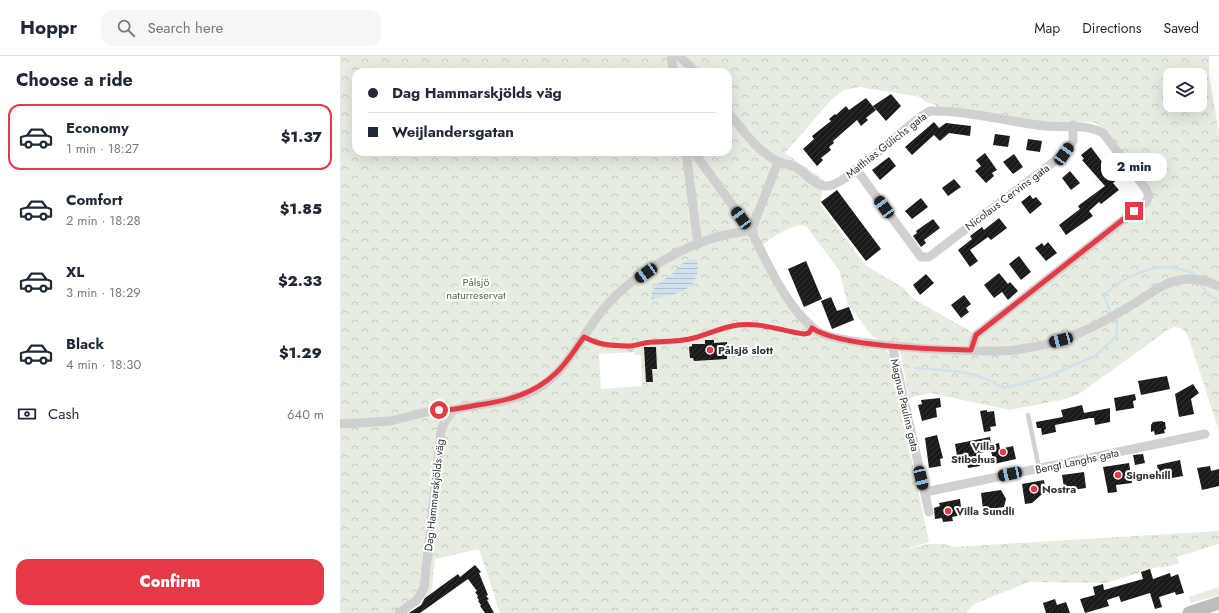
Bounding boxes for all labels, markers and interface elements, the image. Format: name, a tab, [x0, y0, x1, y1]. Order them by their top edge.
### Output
search box	[101, 10, 381, 46]
text: Hoppr	[20, 14, 77, 41]
icon: search	[115, 17, 137, 39]
text: Search here	[147, 17, 223, 39]
text: Map	[1034, 18, 1060, 38]
text: Directions	[1082, 18, 1142, 38]
text: Saved	[1164, 18, 1199, 38]
text: Choose a ride	[16, 67, 133, 93]
map controls	[1163, 68, 1207, 112]
button: layers	[1163, 68, 1207, 112]
text: Dag Hammarskjölds väg	[392, 82, 562, 104]
street label: Matthias Gülichs gata	[842, 108, 930, 182]
text: Economy	[66, 117, 129, 139]
icon: car	[18, 119, 54, 155]
text: Weijlandersgatan	[392, 121, 514, 143]
text: $1.37	[281, 126, 322, 148]
text: 1 min · 18:27	[66, 139, 139, 158]
car	[1052, 141, 1076, 167]
callout: 2 min	[1101, 153, 1167, 181]
text: 2 min	[1117, 157, 1151, 176]
street label: Nicolaus Cervins gata	[961, 160, 1053, 234]
text: Comfort	[66, 189, 123, 211]
icon: car	[18, 191, 54, 227]
car	[872, 194, 896, 220]
text: $1.85	[280, 198, 322, 220]
route end	[1125, 202, 1143, 220]
car	[729, 205, 753, 231]
text: 2 min · 18:28	[66, 211, 141, 230]
text: XL	[66, 261, 84, 283]
car	[633, 261, 659, 285]
icon: car	[18, 263, 54, 299]
text: $2.33	[278, 270, 322, 292]
park label: Pålsjö naturreservat	[446, 274, 506, 303]
text: 3 min · 18:29	[66, 283, 141, 302]
car	[1048, 331, 1074, 349]
text: Black	[66, 333, 104, 355]
icon: car	[18, 335, 54, 371]
text: $1.29	[279, 342, 322, 364]
place label: Pålsjö slott	[718, 342, 774, 358]
marker: Pålsjö slott	[705, 345, 715, 355]
text: 4 min · 18:30	[66, 355, 141, 374]
street label: Magnus Paulins gata	[887, 357, 923, 453]
route start	[430, 401, 448, 419]
icon: cash	[16, 403, 38, 425]
text: Cash	[48, 403, 79, 425]
text: 640 m	[287, 405, 324, 424]
street label: Dag Hammarskjölds väg	[420, 438, 448, 552]
place label: Villa Stibehus	[951, 438, 995, 467]
street label: Bengt Langhs gata	[1034, 444, 1120, 478]
marker: Villa Stibehus	[998, 447, 1008, 457]
car	[912, 465, 930, 491]
car	[997, 466, 1023, 482]
place label: Signehill	[1126, 467, 1171, 483]
marker: Signehill	[1113, 470, 1123, 480]
place label: Nostra	[1042, 481, 1076, 497]
marker: Nostra	[1029, 484, 1039, 494]
place label: Villa Sundli	[955, 503, 1015, 519]
marker: Villa Sundli	[943, 506, 953, 516]
button: Confirm	[16, 559, 324, 605]

